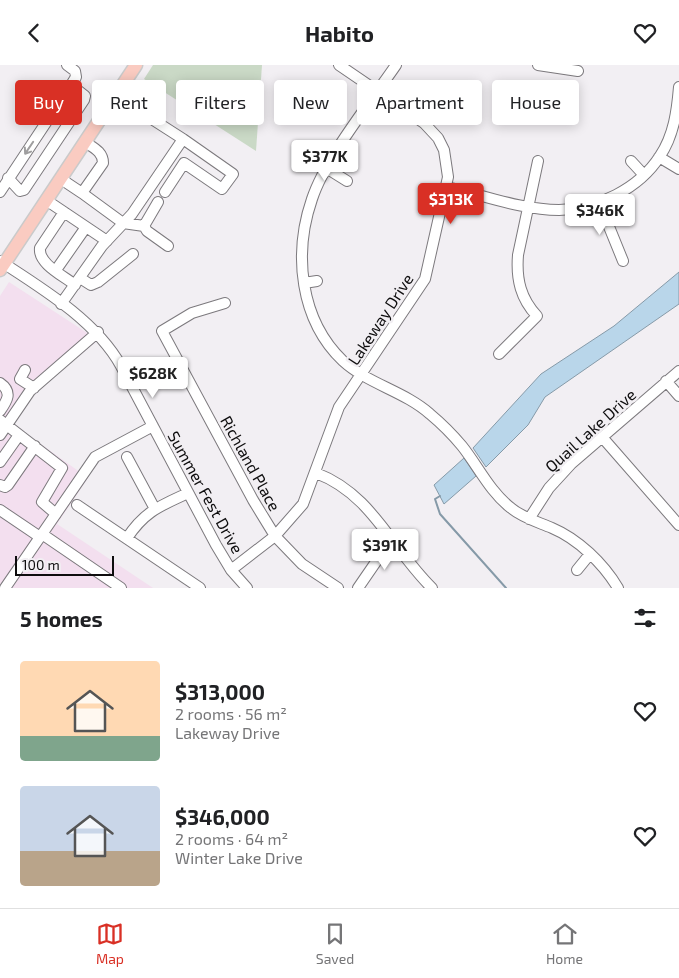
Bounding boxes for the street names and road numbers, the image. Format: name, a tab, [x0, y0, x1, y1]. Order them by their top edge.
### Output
street label: Lakeway Drive	[343, 270, 417, 368]
street label: Quail Lake Drive	[541, 384, 640, 476]
street label: Richland Place	[217, 412, 285, 514]
street label: Summer Fest Drive	[164, 427, 248, 557]

